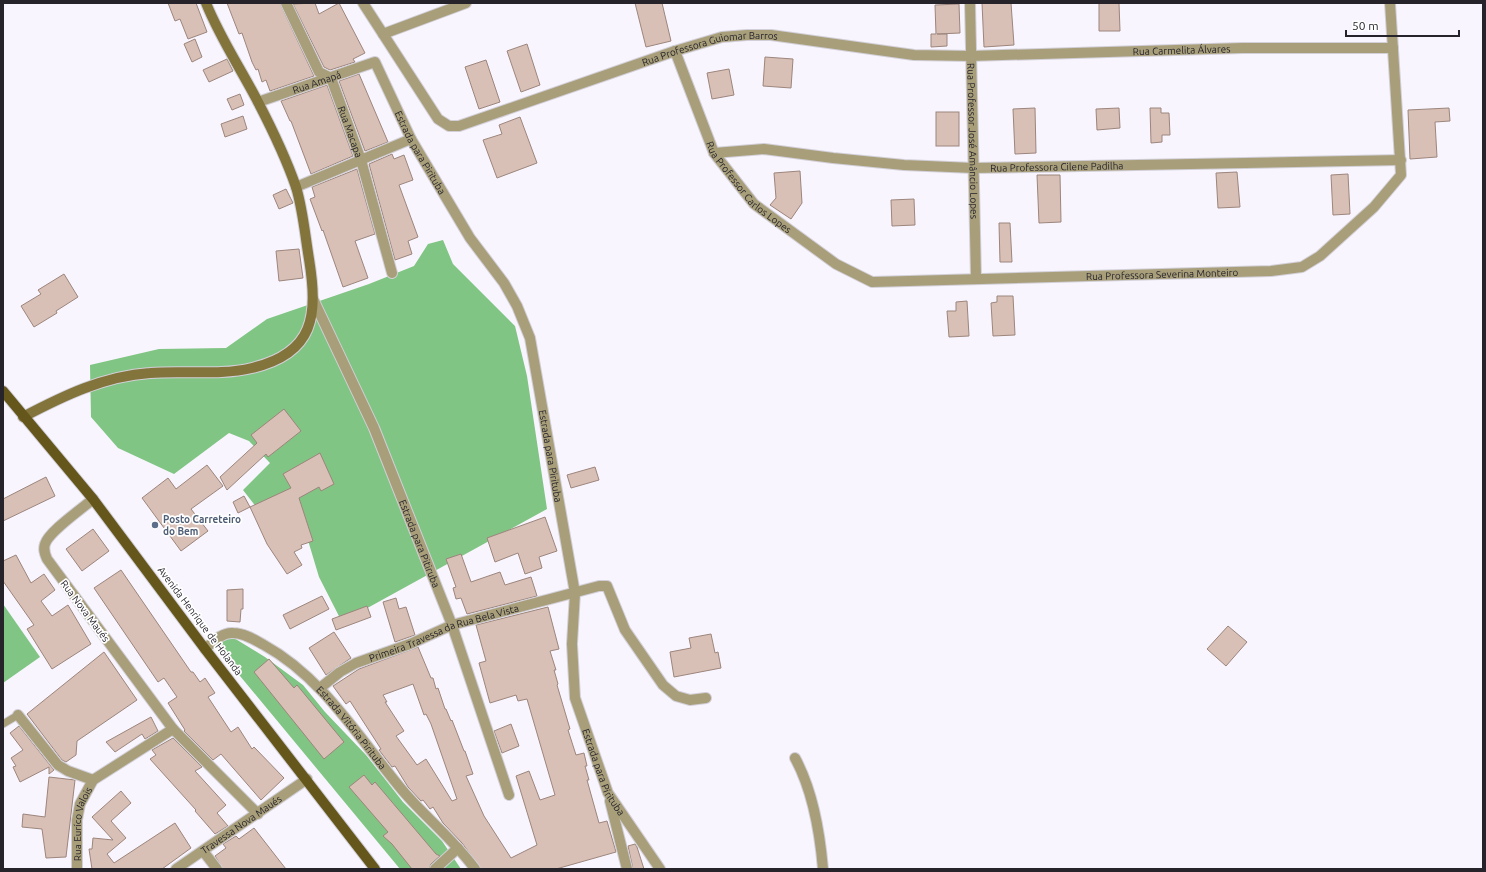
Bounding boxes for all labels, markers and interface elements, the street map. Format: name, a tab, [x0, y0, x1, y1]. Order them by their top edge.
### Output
scale bar	[1346, 12, 1459, 38]
text: 50 m	[1352, 19, 1379, 32]
street label: Rua Professora Guiomar Barros	[640, 30, 779, 68]
street label: Rua Carmelita Álvares	[1132, 43, 1231, 57]
street label: Rua Professor José Amâncio Lopes	[966, 63, 980, 219]
street label: Rua Amapá	[291, 69, 342, 95]
street label: Rua Macapa	[336, 104, 365, 159]
street label: Estrada para Pirituba	[393, 109, 448, 196]
street label: Rua Professor Carlos Lopes	[705, 140, 794, 235]
street label: Rua Professora Cilene Padilha	[990, 160, 1124, 173]
street label: Rua Professora Severina Monteiro	[1086, 266, 1239, 282]
street label: Estrada para Pirituba	[537, 409, 564, 503]
street label: Estrada para Pitiruba	[397, 498, 442, 589]
place label: Posto Carreteiro do Bem	[163, 514, 241, 537]
marker: Posto Carreteiro do Bem	[150, 520, 160, 530]
street label: Avenida Henrique de Holanda	[156, 565, 244, 677]
street label: Rua Nova Maués	[58, 578, 112, 644]
street label: Primeira Travessa da Rua Bela Vista	[367, 602, 520, 664]
street label: Estrada Vitória Pirituba	[314, 684, 389, 771]
street label: Estrada para Pirituba	[581, 727, 627, 817]
street label: Rua Euríco Valois	[72, 785, 94, 861]
street label: Travessa Nova Maués	[199, 793, 284, 856]

